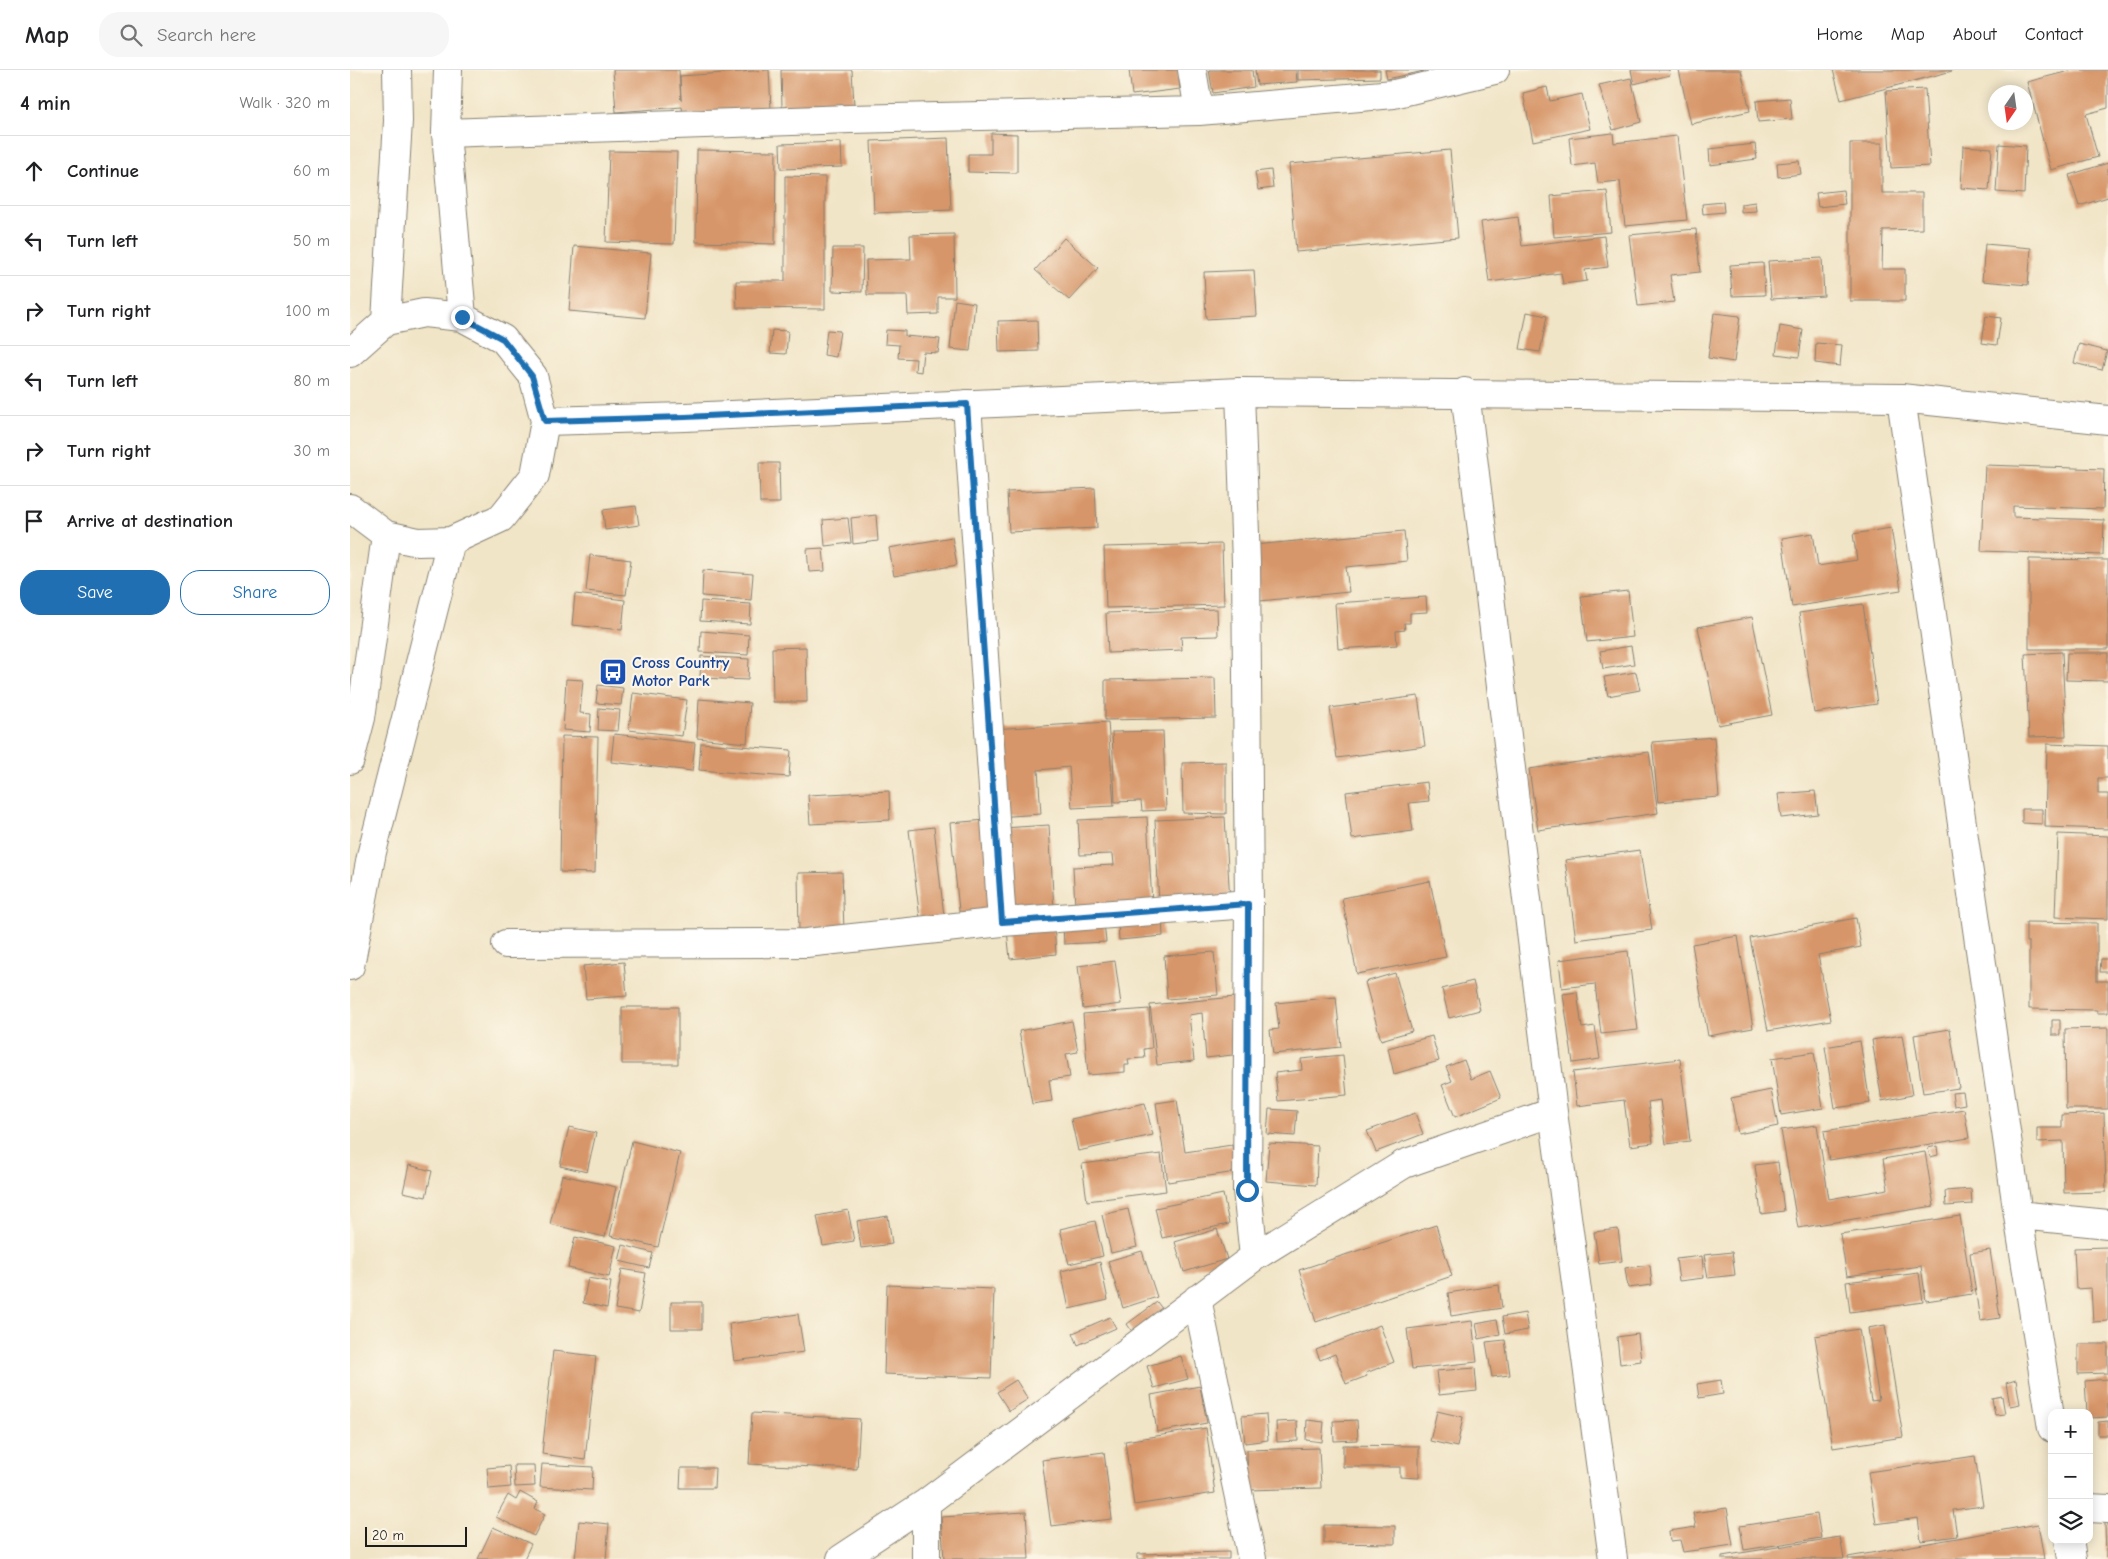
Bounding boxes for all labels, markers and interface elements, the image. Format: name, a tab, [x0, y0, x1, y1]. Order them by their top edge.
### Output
search box	[99, 12, 449, 57]
text: Map	[25, 21, 69, 49]
icon: search	[117, 21, 145, 49]
text: Search here	[157, 24, 256, 46]
text: Home	[1816, 24, 1863, 45]
text: Map	[1891, 24, 1925, 45]
text: About	[1953, 24, 1997, 45]
text: Contact	[2025, 24, 2083, 45]
north arrow	[1988, 85, 2033, 130]
text: 4 min	[20, 91, 71, 115]
text: Walk · 320 m	[239, 94, 330, 112]
icon: ahead	[20, 157, 48, 185]
text: Continue	[67, 160, 139, 182]
text: 60 m	[293, 162, 330, 180]
icon: left	[20, 227, 48, 255]
text: Turn left	[67, 230, 138, 252]
text: 50 m	[293, 232, 330, 250]
icon: right	[20, 297, 48, 325]
text: Turn right	[67, 300, 151, 322]
text: 100 m	[286, 302, 330, 320]
route end	[451, 306, 474, 329]
icon: left	[20, 367, 48, 395]
text: Turn left	[67, 370, 138, 392]
text: 80 m	[293, 372, 330, 390]
icon: right	[20, 437, 48, 465]
text: Turn right	[67, 440, 151, 462]
text: 30 m	[294, 442, 330, 460]
icon: arrive	[20, 507, 48, 535]
text: Arrive at destination	[67, 510, 233, 532]
button: Save	[20, 570, 170, 615]
button: Share	[180, 570, 330, 615]
place label: Cross Country Motor Park	[632, 654, 730, 690]
bus stop icon: Cross Country Motor Park	[598, 657, 628, 687]
route start	[1236, 1179, 1259, 1202]
map controls	[2048, 1409, 2093, 1544]
button: +	[2048, 1409, 2093, 1454]
button: −	[2048, 1454, 2093, 1499]
button: layers	[2048, 1499, 2093, 1544]
scale bar	[365, 1524, 468, 1547]
text: 20 m	[372, 1527, 404, 1544]

